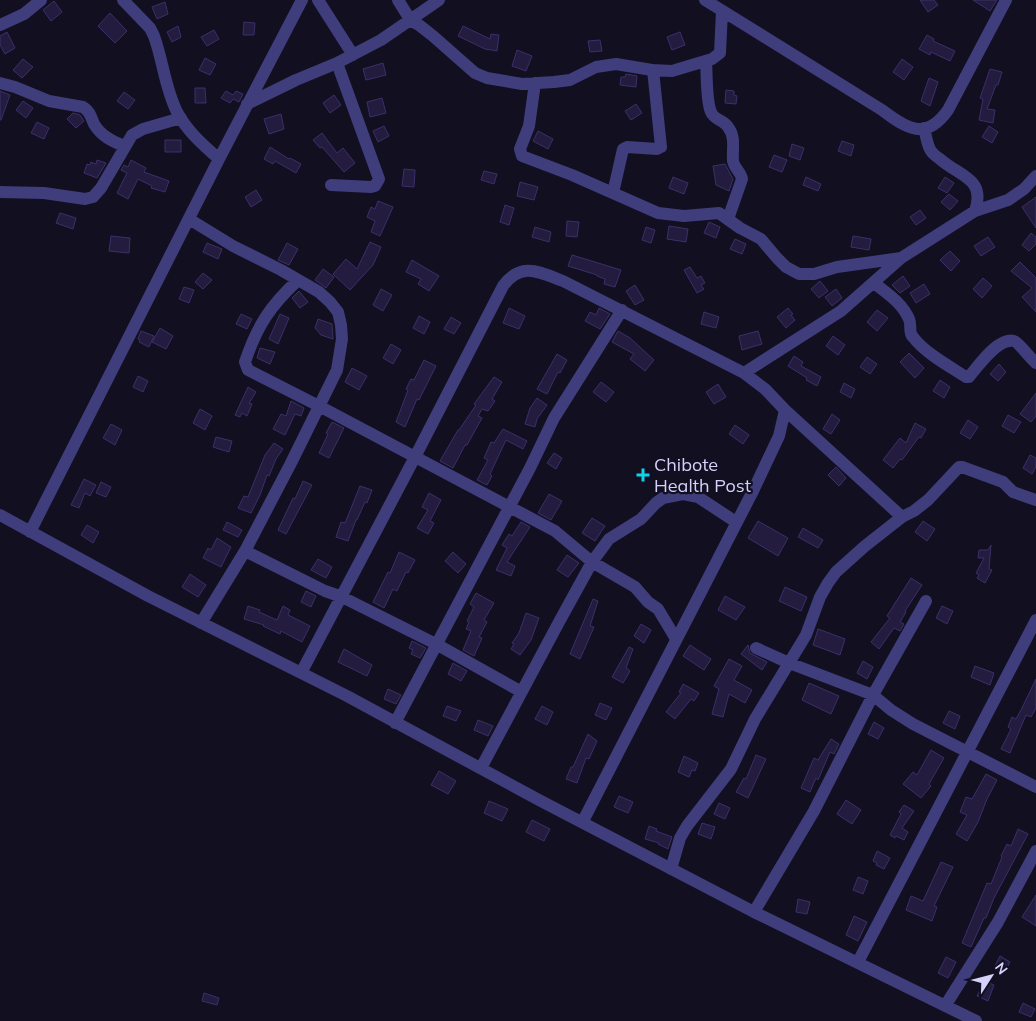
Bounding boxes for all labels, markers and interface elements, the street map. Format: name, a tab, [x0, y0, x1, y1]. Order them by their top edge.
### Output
place label: Chibote Health Post	[654, 453, 751, 497]
marker: Chibote Health Post	[636, 468, 650, 482]
north arrow	[966, 951, 1016, 1001]
text: N	[991, 959, 1012, 978]

